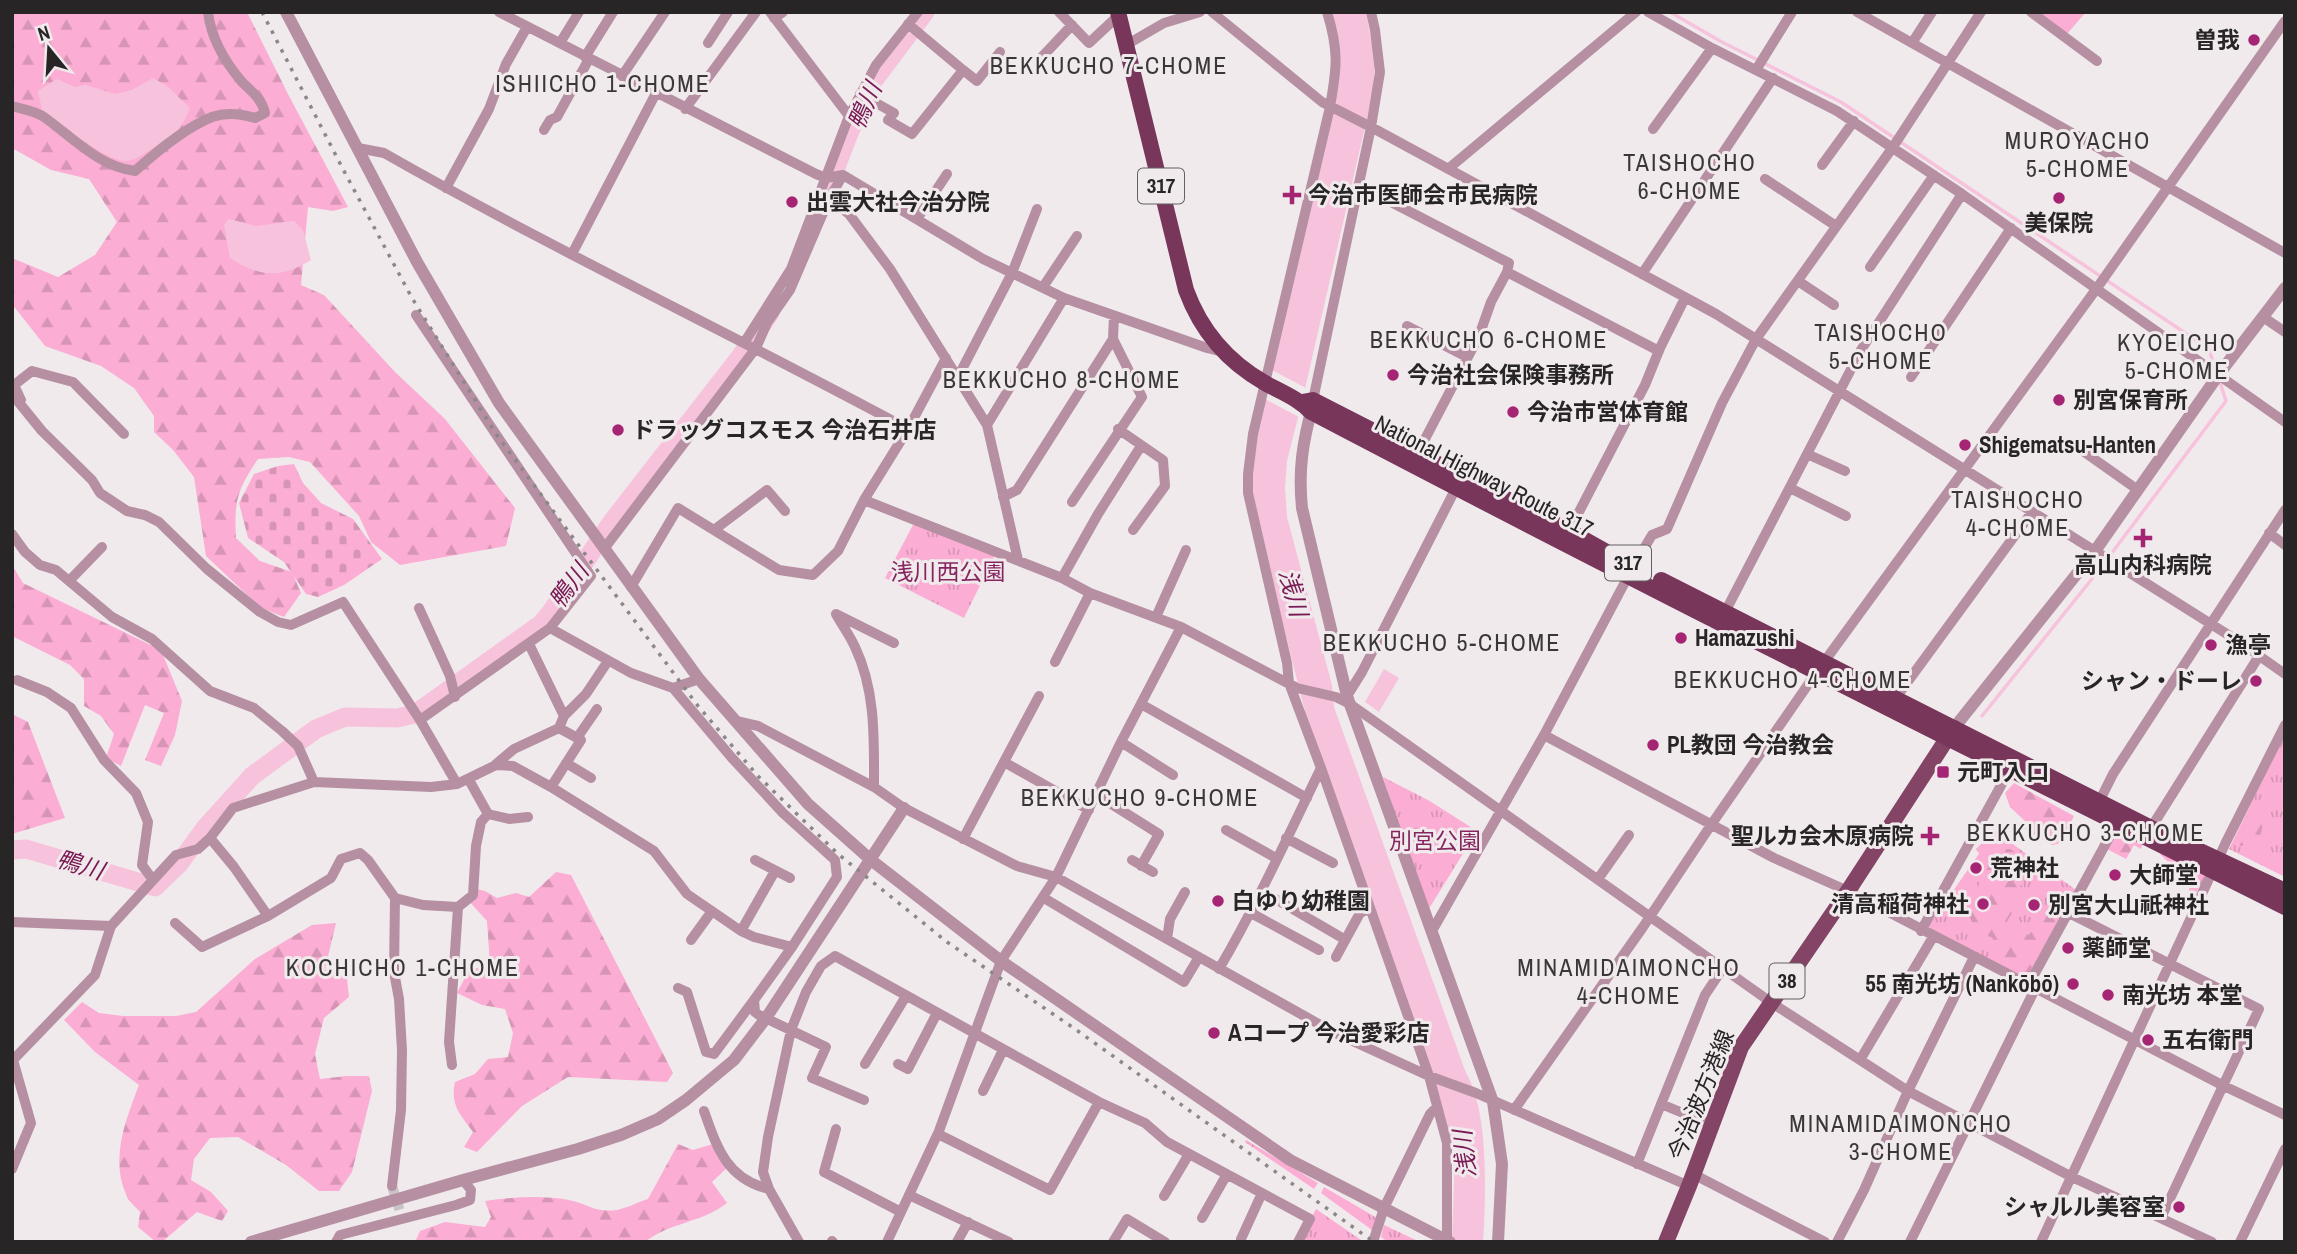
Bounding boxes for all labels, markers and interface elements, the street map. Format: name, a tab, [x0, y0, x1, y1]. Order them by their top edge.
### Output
north arrow	[14, 14, 84, 84]
text: N	[34, 19, 53, 47]
place label: 曽我	[2194, 24, 2240, 55]
marker: 曽我	[2246, 32, 2262, 48]
district label: BEKKUCHO 7-CHOME	[990, 49, 1228, 81]
district label: ISHIICHO 1-CHOME	[495, 67, 711, 99]
water label: 鴨川	[840, 74, 890, 134]
district label: MUROYACHO 5-CHOME	[2005, 124, 2151, 184]
district label: TAISHOCHO 6-CHOME	[1623, 146, 1757, 206]
road number: 317	[1138, 168, 1184, 204]
place label: 今治市医師会市民病院	[1308, 179, 1538, 210]
marker: 今治市医師会市民病院	[1282, 185, 1302, 205]
place label: 出雲大社今治分院	[806, 186, 990, 217]
marker: 美保院	[2051, 190, 2067, 206]
marker: 出雲大社今治分院	[784, 194, 800, 210]
place label: 美保院	[2025, 207, 2094, 238]
district label: TAISHOCHO 5-CHOME	[1814, 316, 1948, 376]
district label: BEKKUCHO 6-CHOME	[1370, 323, 1608, 355]
district label: KYOEICHO 5-CHOME	[2117, 326, 2237, 386]
place label: 今治社会保険事務所	[1407, 359, 1614, 390]
district label: BEKKUCHO 8-CHOME	[943, 363, 1181, 395]
marker: 今治社会保険事務所	[1385, 367, 1401, 383]
place label: 別宮保育所	[2073, 384, 2188, 415]
marker: 別宮保育所	[2051, 392, 2067, 408]
place label: 今治市営体育館	[1527, 396, 1688, 427]
marker: 今治市営体育館	[1505, 404, 1521, 420]
street label: National Highway Route 317	[1370, 407, 1599, 544]
place label: ドラッグコスモス 今治石井店	[632, 414, 936, 445]
marker: ドラッグコスモス 今治石井店	[610, 422, 626, 438]
place label: Shigematsu-Hanten	[1979, 429, 2156, 460]
marker: Shigematsu-Hanten	[1957, 437, 1973, 453]
district label: TAISHOCHO 4-CHOME	[1951, 483, 2085, 543]
marker: 高山内科病院	[2133, 528, 2153, 548]
road number: 317	[1605, 546, 1651, 580]
place label: 高山内科病院	[2074, 549, 2212, 580]
water label: 鴨川	[541, 554, 597, 614]
park label: 浅川西公園	[891, 556, 1006, 587]
water label: 浅川	[1272, 565, 1316, 623]
place label: Hamazushi	[1695, 622, 1795, 653]
district label: BEKKUCHO 5-CHOME	[1323, 626, 1561, 658]
place label: 漁亭	[2225, 629, 2271, 660]
marker: Hamazushi	[1673, 630, 1689, 646]
marker: 漁亭	[2203, 637, 2219, 653]
district label: BEKKUCHO 4-CHOME	[1674, 663, 1912, 695]
place label: シャン・ドーレ	[2081, 665, 2242, 696]
marker: シャン・ドーレ	[2248, 673, 2264, 689]
place label: PL教団 今治教会	[1667, 729, 1834, 760]
marker: PL教団 今治教会	[1645, 737, 1661, 753]
place label: 元町入口	[1957, 756, 2049, 787]
marker: 元町入口	[1935, 764, 1951, 780]
district label: BEKKUCHO 9-CHOME	[1021, 781, 1259, 813]
district label: BEKKUCHO 3-CHOME	[1967, 816, 2205, 848]
place label: 聖ルカ会木原病院	[1731, 820, 1914, 851]
park label: 別宮公園	[1389, 825, 1481, 856]
marker: 聖ルカ会木原病院	[1920, 826, 1940, 846]
water label: 鴨川	[53, 842, 111, 887]
place label: 荒神社	[1990, 852, 2059, 883]
place label: 大師堂	[2129, 859, 2198, 890]
marker: 荒神社	[1968, 860, 1984, 876]
marker: 大師堂	[2107, 867, 2123, 883]
place label: 白ゆり幼稚園	[1232, 885, 1370, 916]
place label: 清高稲荷神社	[1831, 888, 1969, 919]
place label: 別宮大山祇神社	[2048, 889, 2209, 920]
marker: 白ゆり幼稚園	[1210, 893, 1226, 909]
marker: 清高稲荷神社	[1975, 896, 1991, 912]
marker: 別宮大山祇神社	[2026, 897, 2042, 913]
place label: 薬師堂	[2082, 932, 2151, 963]
marker: 薬師堂	[2060, 940, 2076, 956]
district label: KOCHICHO 1-CHOME	[286, 951, 520, 983]
district label: MINAMIDAIMONCHO 4-CHOME	[1517, 951, 1741, 1011]
road number: 38	[1770, 964, 1804, 998]
place label: 55 南光坊 (Nankōbō)	[1865, 968, 2059, 999]
marker: 55 南光坊 (Nankōbō)	[2065, 976, 2081, 992]
place label: 南光坊 本堂	[2122, 979, 2242, 1010]
marker: 南光坊 本堂	[2100, 987, 2116, 1003]
place label: Aコープ 今治愛彩店	[1228, 1017, 1429, 1048]
place label: 五右衛門	[2162, 1024, 2254, 1055]
marker: Aコープ 今治愛彩店	[1206, 1025, 1222, 1041]
street label: 今治波方港線	[1660, 1025, 1741, 1165]
marker: 五右衛門	[2140, 1032, 2156, 1048]
district label: MINAMIDAIMONCHO 3-CHOME	[1789, 1107, 2013, 1167]
water label: 浅川	[1445, 1126, 1482, 1180]
place label: シャルル美容室	[2004, 1191, 2165, 1222]
marker: シャルル美容室	[2171, 1199, 2187, 1215]

